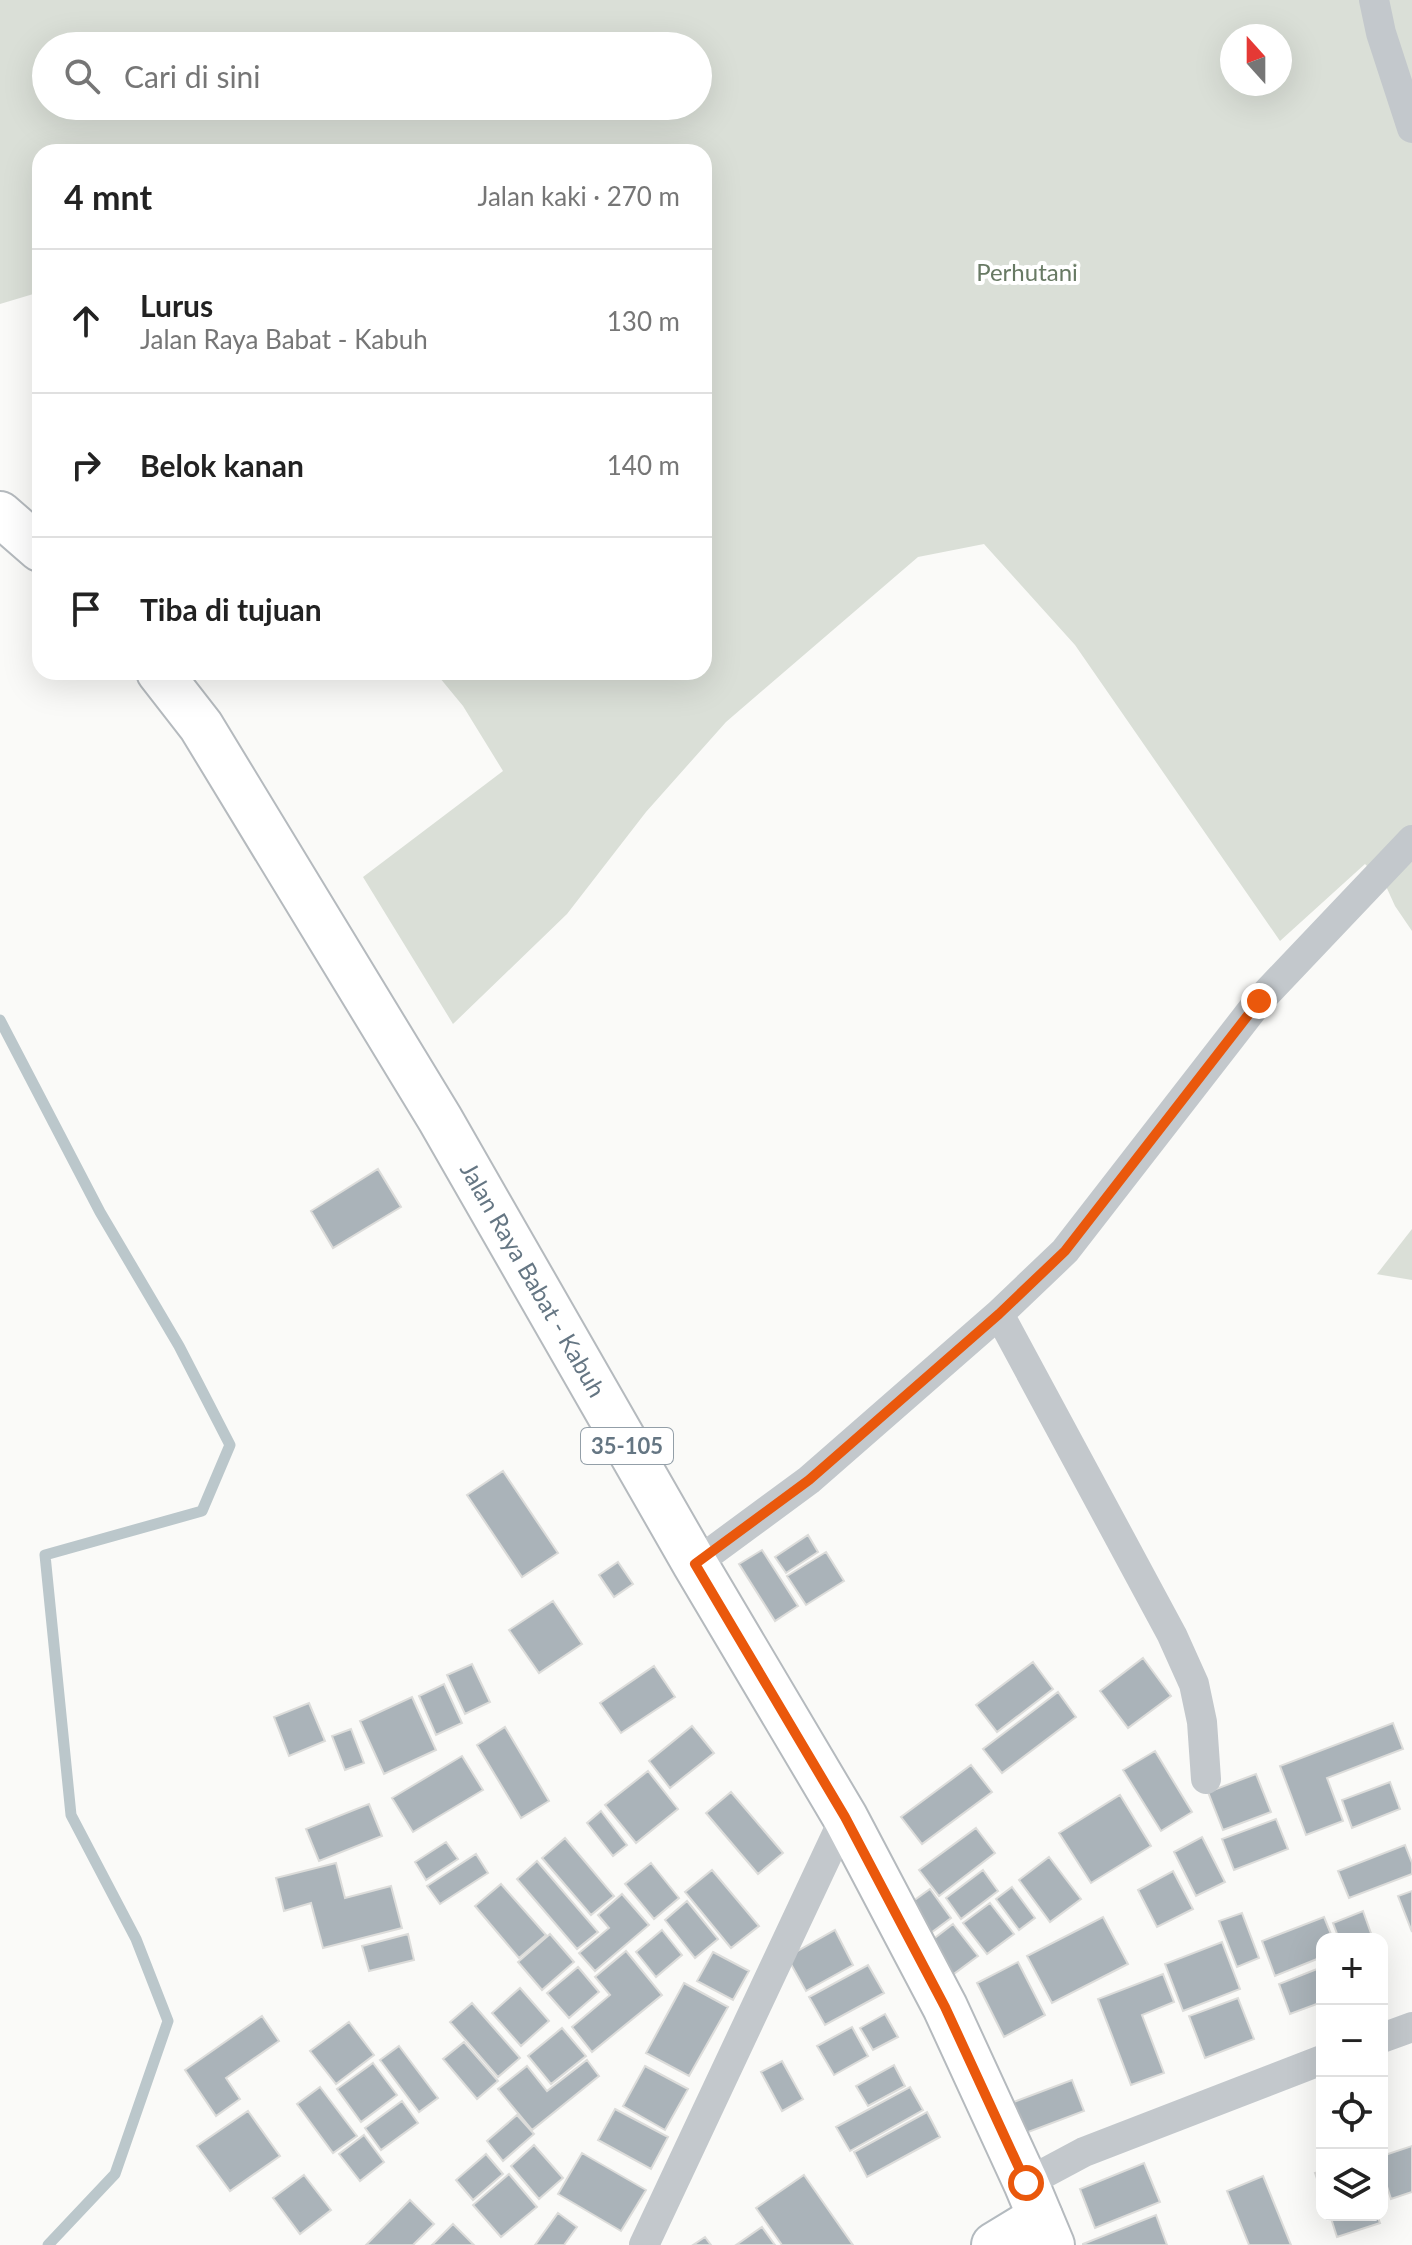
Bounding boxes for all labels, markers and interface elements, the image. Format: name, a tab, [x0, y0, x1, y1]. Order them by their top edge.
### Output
north arrow	[1220, 24, 1292, 96]
search box	[32, 32, 712, 120]
icon: search	[60, 54, 104, 98]
text: Cari di sini	[124, 58, 261, 94]
text: 4 mnt	[64, 176, 152, 217]
text: Jalan kaki · 270 m	[477, 180, 680, 212]
park label: Perhutani	[976, 257, 1078, 286]
text: Lurus	[140, 287, 213, 323]
icon: ahead	[64, 299, 108, 343]
text: 130 m	[607, 305, 680, 337]
text: Jalan Raya Babat - Kabuh	[140, 323, 428, 355]
icon: right	[64, 443, 108, 487]
text: Belok kanan	[140, 447, 304, 483]
text: 140 m	[607, 449, 680, 481]
icon: arrive	[64, 587, 108, 631]
text: Tiba di tujuan	[140, 591, 322, 627]
route end	[1241, 983, 1277, 1019]
street label: Jalan Raya Babat - Kabuh	[455, 1157, 612, 1402]
road number: 35-105	[581, 1428, 673, 1464]
map controls	[1316, 1933, 1388, 2221]
button: +	[1316, 1933, 1388, 2005]
button: −	[1316, 2005, 1388, 2077]
button: locate	[1316, 2077, 1388, 2149]
button: layers	[1316, 2149, 1388, 2221]
route start	[1008, 2165, 1044, 2201]

